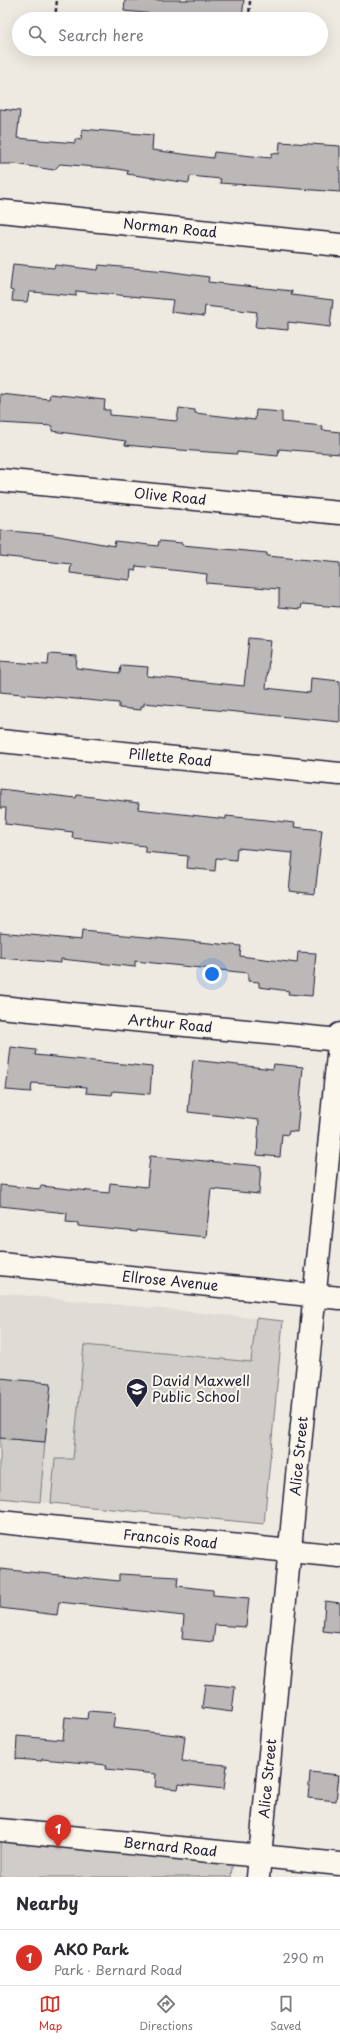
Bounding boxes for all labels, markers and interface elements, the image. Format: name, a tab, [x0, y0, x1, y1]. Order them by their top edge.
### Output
search box	[12, 12, 328, 56]
icon: search	[26, 23, 48, 45]
text: Search here	[58, 23, 144, 46]
street label: Norman Road	[122, 212, 218, 243]
street label: Olive Road	[133, 482, 207, 510]
street label: Pillette Road	[128, 743, 213, 772]
your location	[202, 964, 222, 984]
street label: Arthur Road	[127, 1008, 214, 1038]
street label: Ellrose Avenue	[121, 1265, 220, 1296]
place label: David Maxwell Public School	[152, 1370, 250, 1407]
school or university icon: David Maxwell Public School	[124, 1376, 150, 1409]
street label: Alice Street	[284, 1415, 313, 1497]
street label: Francois Road	[122, 1523, 219, 1554]
street label: Alice Street	[253, 1737, 281, 1819]
pin: 1	[45, 1815, 71, 1848]
street label: Bernard Road	[122, 1831, 218, 1862]
text: Nearby	[16, 1890, 78, 1916]
text: AKO Park	[54, 1937, 129, 1960]
text: 1	[26, 1948, 32, 1967]
text: 290 m	[283, 1948, 324, 1967]
text: Park · Bernard Road	[54, 1960, 182, 1979]
tab: Map	[39, 1993, 62, 2034]
tab: Directions	[139, 1993, 193, 2034]
tab: Saved	[270, 1993, 301, 2034]

